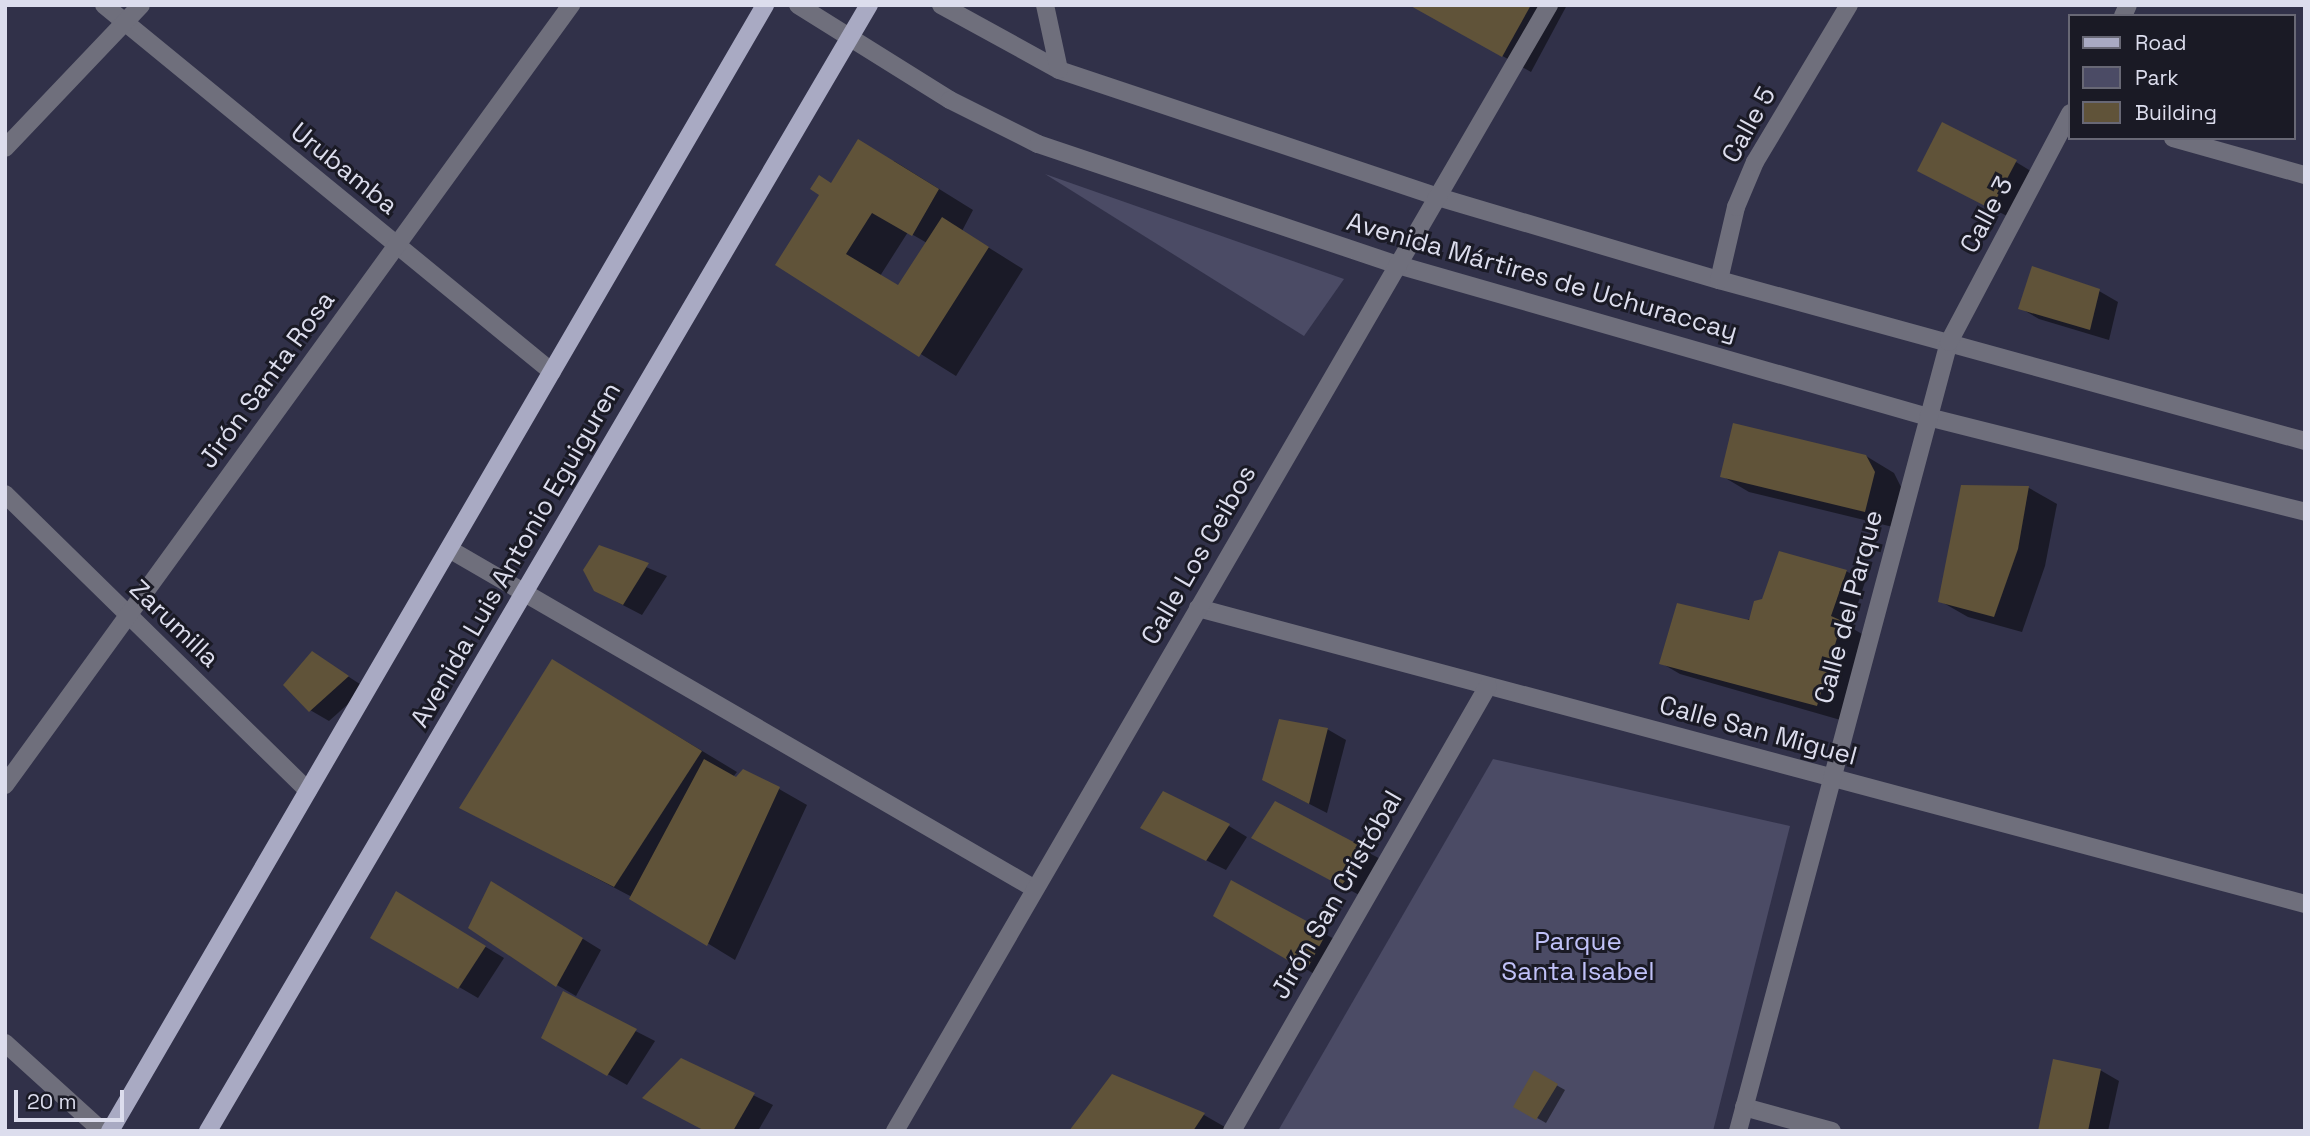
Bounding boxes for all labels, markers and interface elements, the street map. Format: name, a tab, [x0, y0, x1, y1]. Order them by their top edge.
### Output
legend	[2068, 14, 2296, 140]
text: Road	[2135, 29, 2187, 56]
text: Park	[2135, 64, 2179, 91]
street label: Calle 5	[1715, 82, 1783, 168]
text: Building	[2135, 99, 2217, 126]
street label: Urubamba	[284, 116, 404, 222]
street label: Calle 3	[1954, 171, 2020, 259]
street label: Avenida Mártires de Uchuraccay	[1343, 206, 1741, 348]
street label: Jirón Santa Rosa	[192, 286, 342, 474]
street label: Avenida Luis Antonio Eguiguren	[404, 377, 628, 733]
street label: Calle Los Ceibos	[1135, 460, 1263, 650]
street label: Calle del Parque	[1808, 507, 1890, 707]
street label: Zarumilla	[123, 574, 225, 674]
street label: Calle San Miguel	[1656, 690, 1860, 772]
street label: Jirón San Cristóbal	[1265, 785, 1409, 1005]
park label: Parque Santa Isabel	[1501, 926, 1655, 988]
scale bar	[18, 1076, 128, 1120]
text: 20 m	[27, 1088, 77, 1115]

